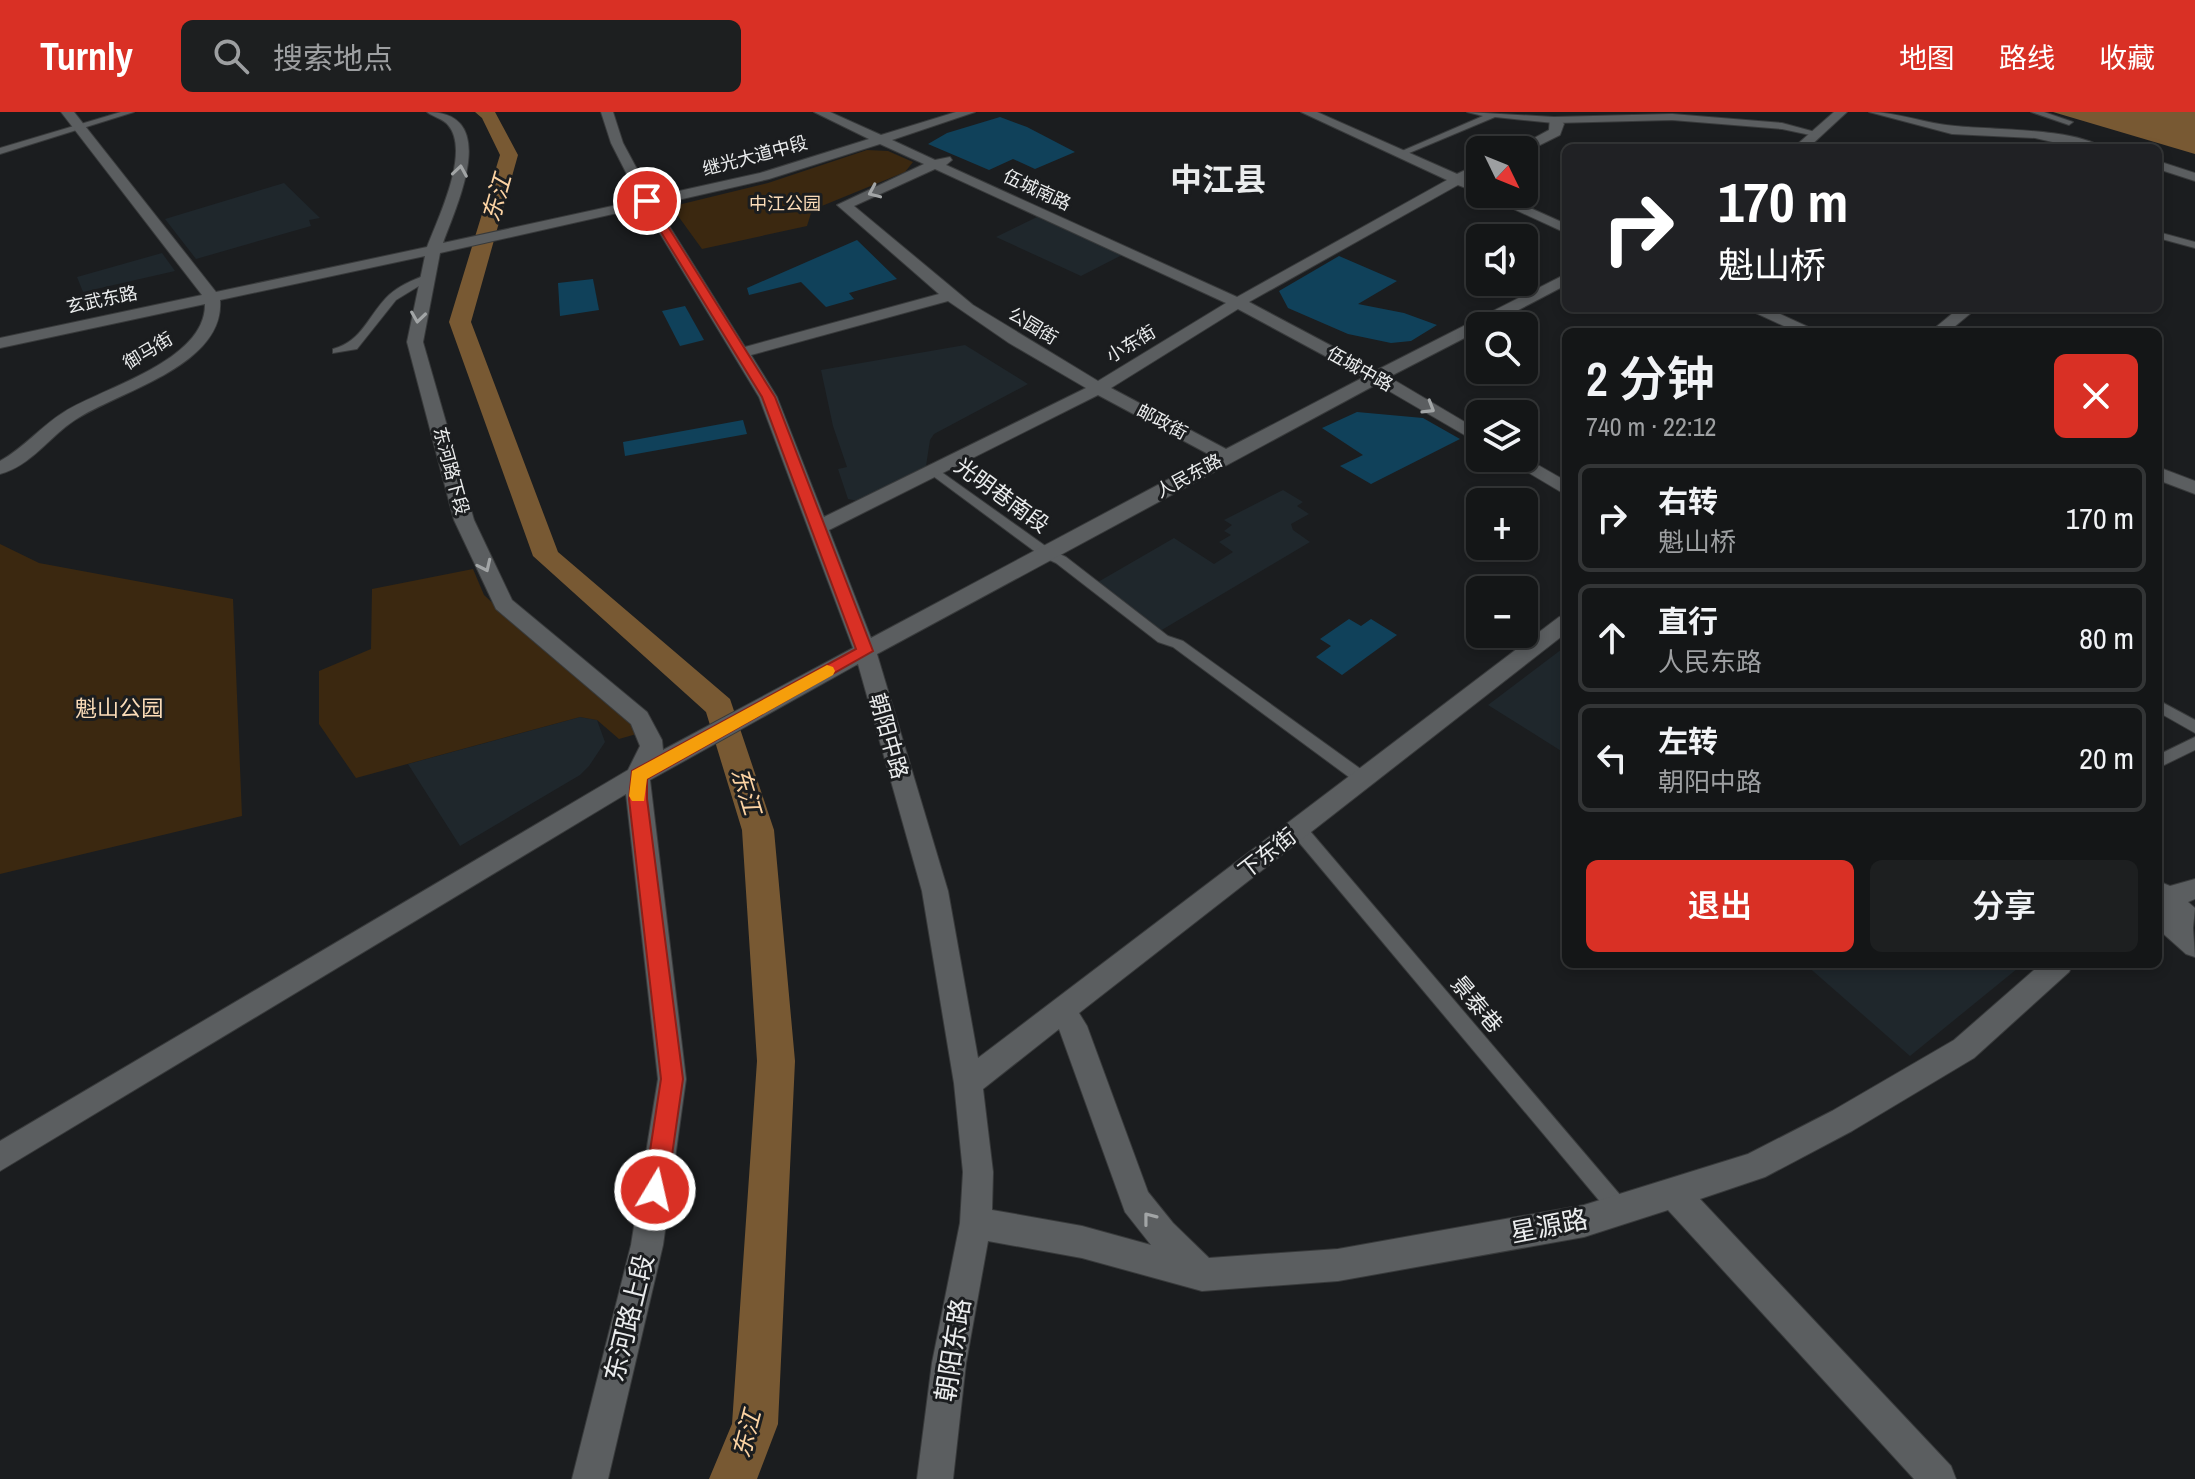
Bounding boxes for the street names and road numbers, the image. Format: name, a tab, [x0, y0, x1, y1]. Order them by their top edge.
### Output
street label: 继光大道中段	[699, 129, 810, 182]
street label: 伍城南路	[999, 163, 1075, 216]
street label: 玄武东路	[64, 280, 140, 319]
street label: 公园街	[1004, 301, 1063, 350]
street label: 小东街	[1101, 319, 1160, 368]
street label: 御马街	[118, 326, 177, 375]
street label: 伍城中路	[1323, 340, 1398, 397]
street label: 邮政街	[1133, 398, 1192, 445]
street label: 东河路下段	[428, 424, 475, 518]
street label: 人民东路	[1151, 448, 1226, 503]
street label: 光明巷南段	[949, 451, 1055, 539]
street label: 朝阳中路	[862, 690, 916, 782]
street label: 下东街	[1232, 821, 1302, 885]
street label: 景泰巷	[1444, 969, 1510, 1039]
street label: 星源路	[1507, 1201, 1591, 1250]
street label: 东河路上段	[596, 1251, 661, 1385]
street label: 朝阳东路	[927, 1296, 978, 1404]

